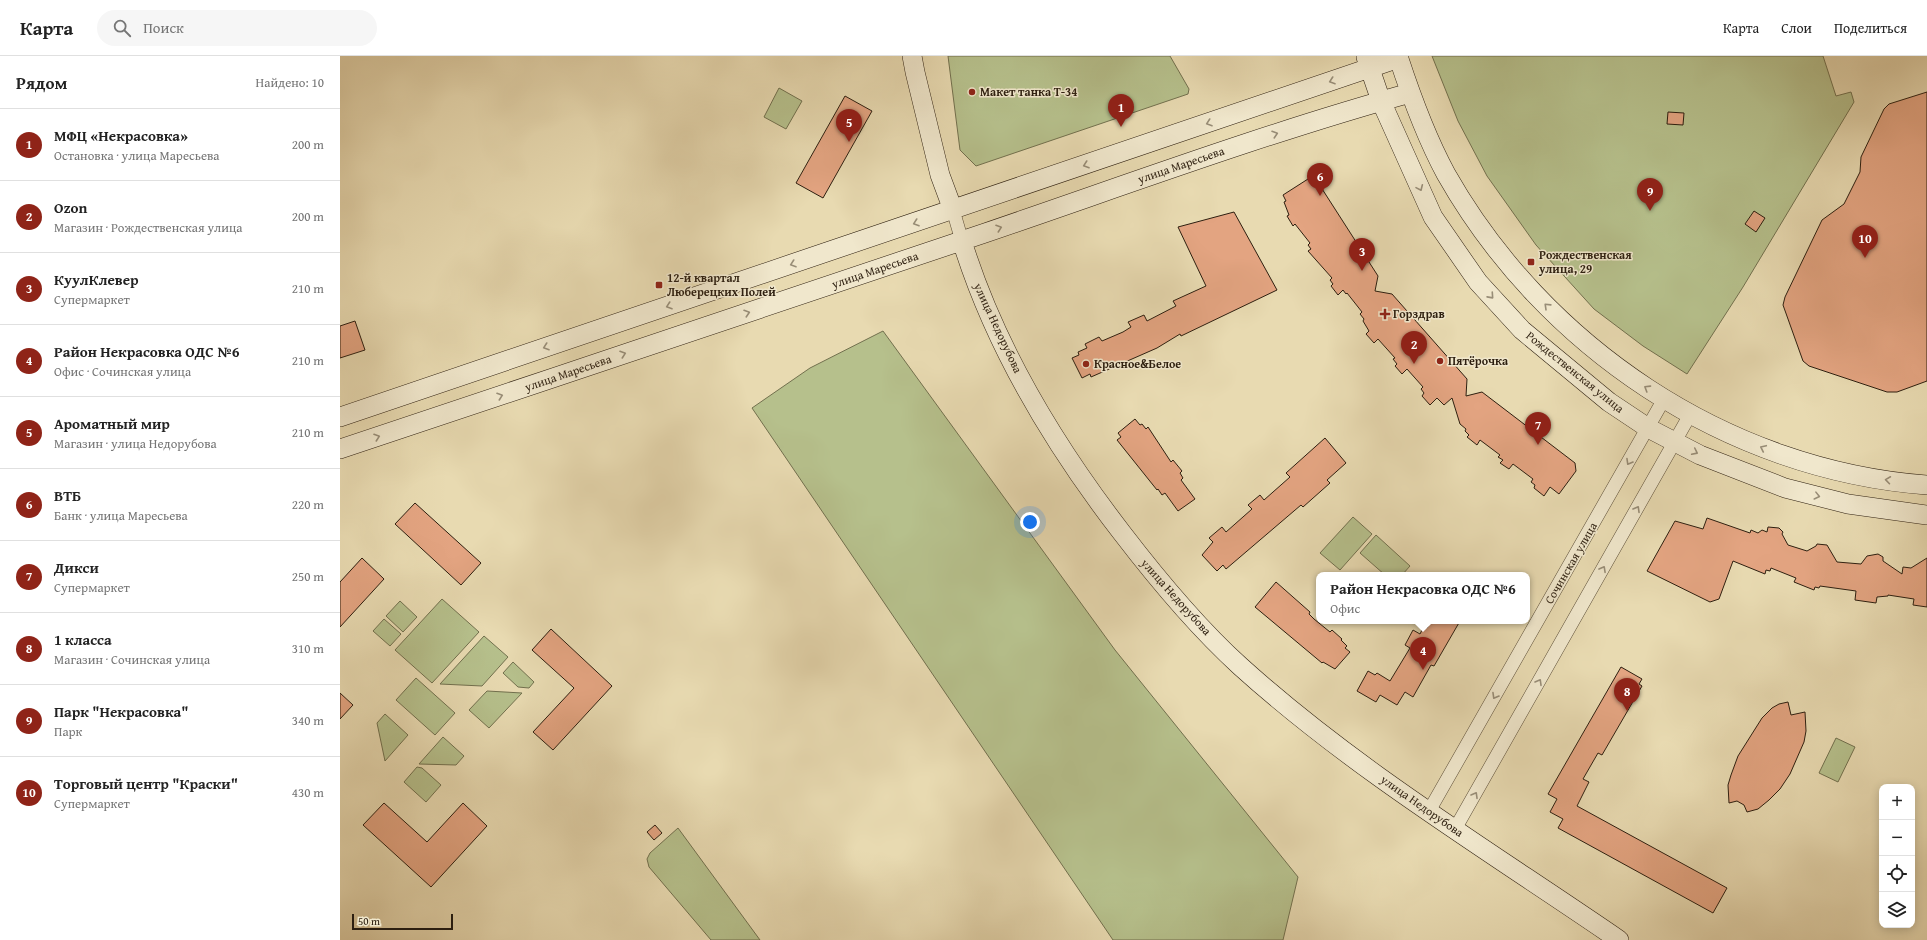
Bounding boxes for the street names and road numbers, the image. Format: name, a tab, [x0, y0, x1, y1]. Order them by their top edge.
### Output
street label: улица Маресьева	[1134, 142, 1227, 188]
street label: улица Маресьева	[828, 247, 921, 293]
street label: улица Недорубова	[970, 279, 1027, 376]
street label: Рождественская улица	[1523, 327, 1628, 417]
street label: улица Маресьева	[521, 350, 614, 396]
street label: Сочинская улица	[1540, 519, 1601, 607]
street label: улица Недорубова	[1137, 554, 1216, 639]
street label: улица Недорубова	[1377, 770, 1467, 841]

